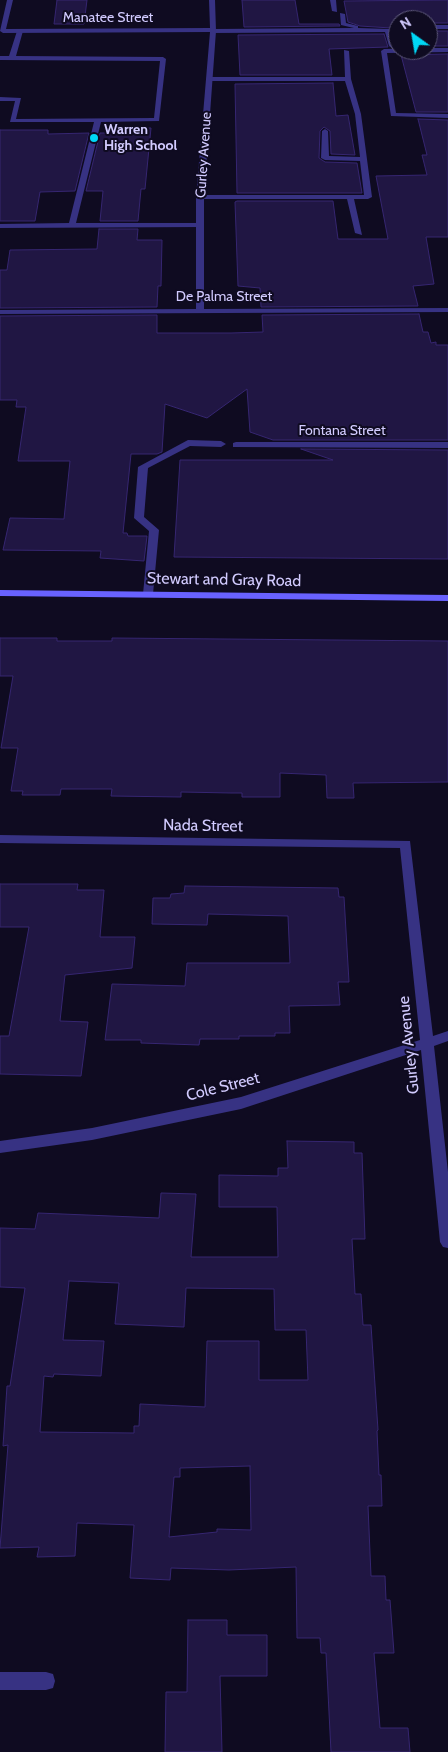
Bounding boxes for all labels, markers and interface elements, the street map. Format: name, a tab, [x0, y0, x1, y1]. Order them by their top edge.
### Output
street label: Manatee Street	[63, 10, 153, 26]
north arrow	[388, 10, 438, 60]
text: N	[397, 13, 415, 33]
street label: Gurley Avenue	[193, 112, 215, 198]
place label: Warren High School	[104, 122, 177, 154]
marker: Warren High School	[88, 132, 100, 144]
street label: De Palma Street	[176, 289, 272, 305]
street label: Fontana Street	[298, 423, 386, 439]
street label: Stewart and Gray Road	[147, 569, 301, 591]
street label: Nada Street	[163, 816, 243, 836]
street label: Gurley Avenue	[394, 995, 424, 1095]
street label: Cole Street	[184, 1069, 262, 1105]

